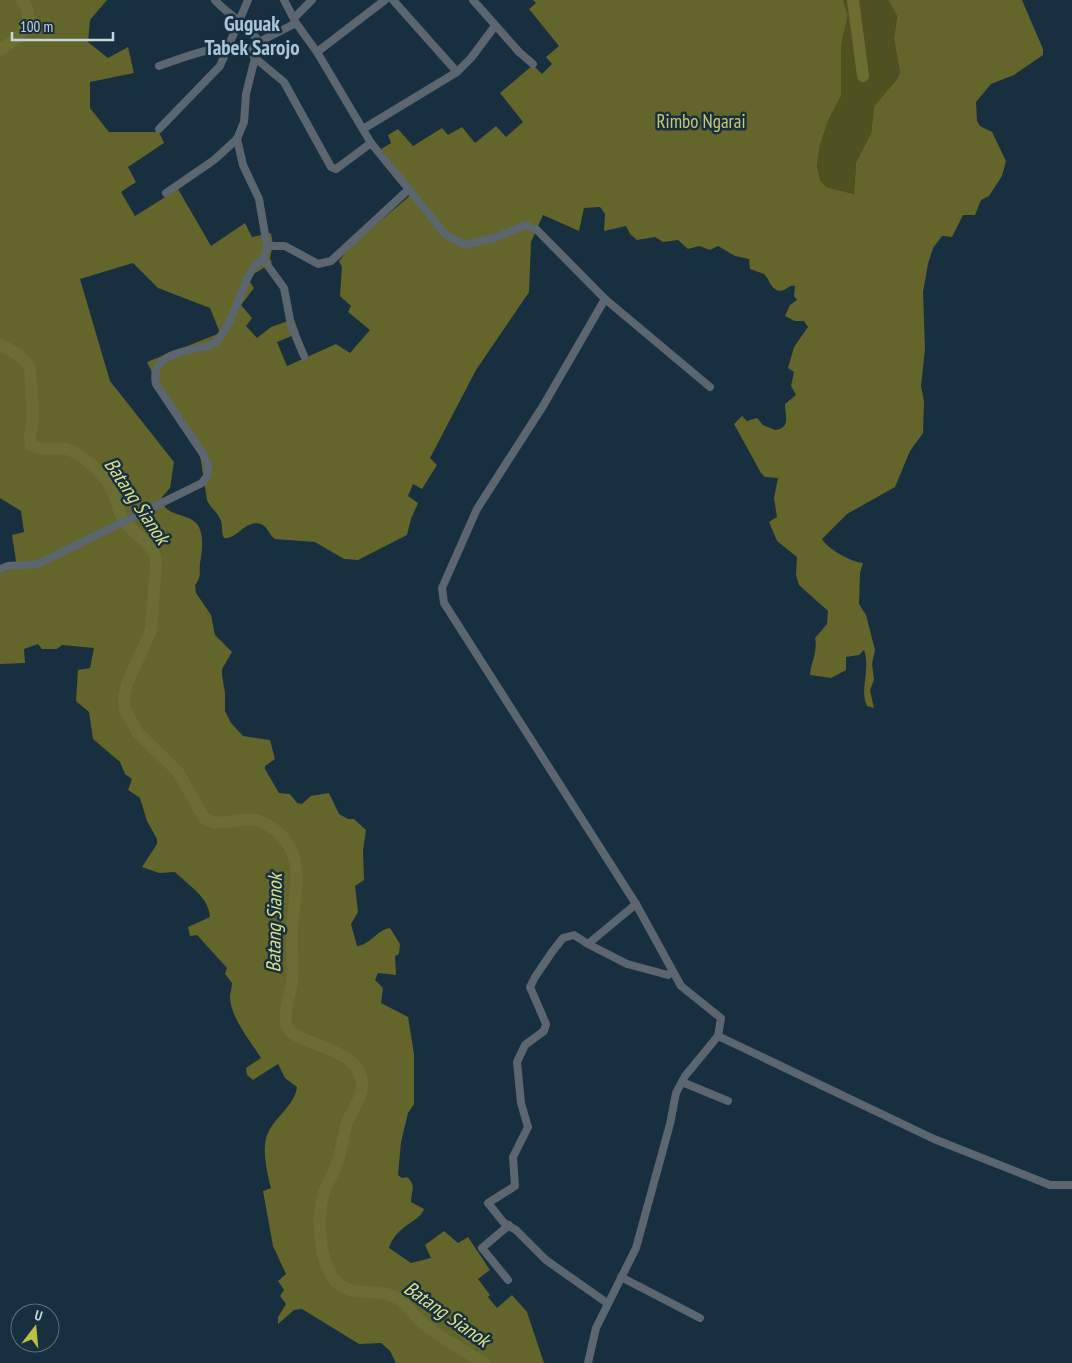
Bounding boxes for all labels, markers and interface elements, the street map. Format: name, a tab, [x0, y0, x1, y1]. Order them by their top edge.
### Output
scale bar	[12, 10, 114, 42]
district label: Guguak Tabek Sarojo	[204, 10, 300, 61]
text: 100 m	[20, 17, 53, 36]
park label: Rimbo Ngarai	[656, 109, 746, 133]
water label: Batang Sianok	[99, 453, 177, 551]
water label: Batang Sianok	[260, 871, 288, 973]
water label: Batang Sianok	[399, 1275, 497, 1354]
north arrow	[10, 1303, 60, 1353]
text: U	[33, 1306, 45, 1325]

